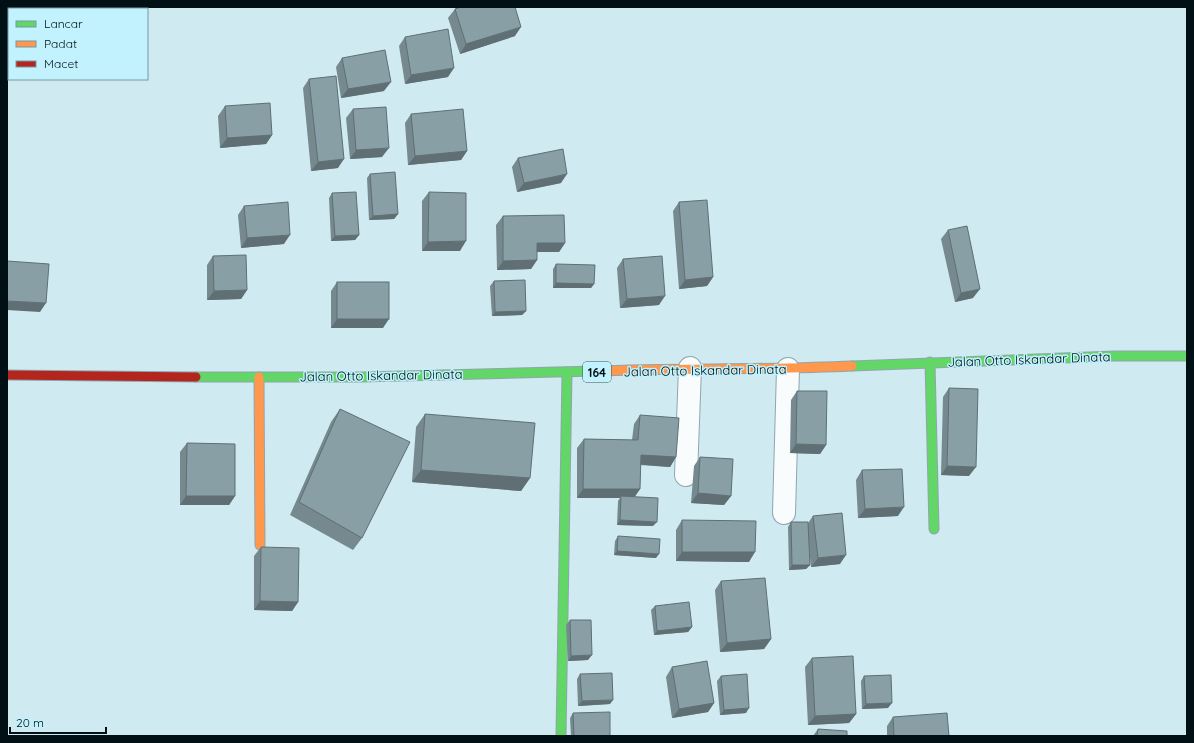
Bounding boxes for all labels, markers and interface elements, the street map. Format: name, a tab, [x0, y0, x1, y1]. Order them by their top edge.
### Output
legend	[8, 8, 148, 80]
text: Lancar	[44, 16, 83, 31]
text: Padat	[44, 36, 77, 51]
text: Macet	[44, 56, 78, 71]
street label: Jalan Otto Iskandar Dinata	[947, 348, 1111, 370]
street label: Jalan Otto Iskandar Dinata	[623, 361, 787, 379]
road number: 164	[583, 362, 611, 382]
street label: Jalan Otto Iskandar Dinata	[299, 366, 463, 384]
scale bar	[10, 709, 106, 735]
text: 20 m	[16, 715, 44, 730]

